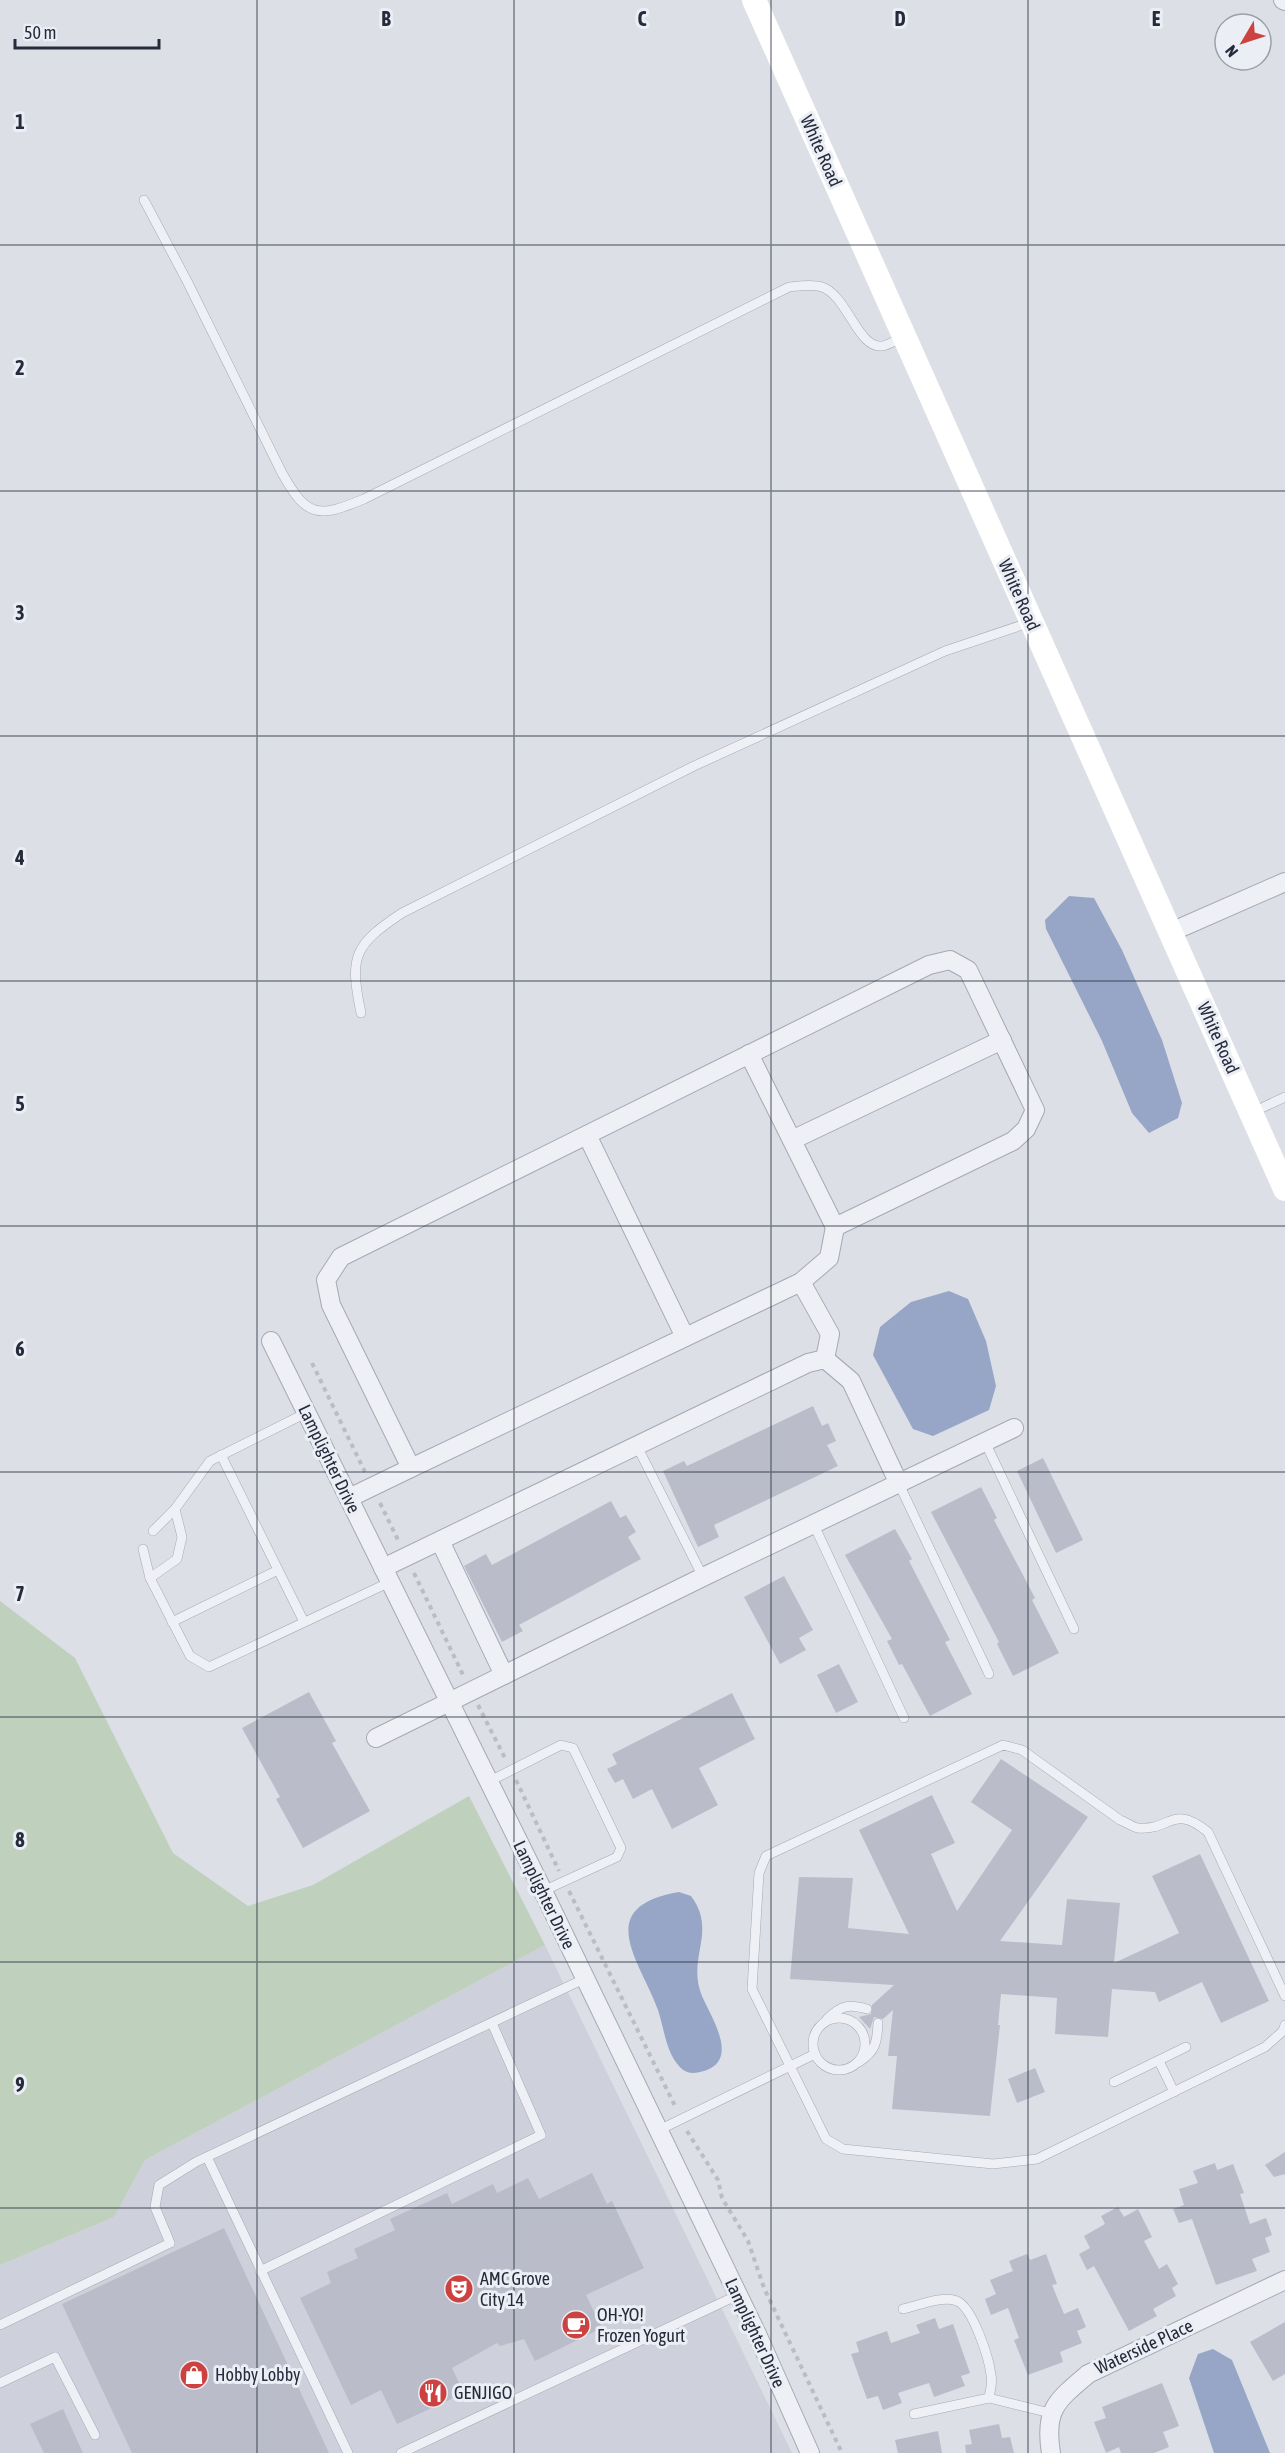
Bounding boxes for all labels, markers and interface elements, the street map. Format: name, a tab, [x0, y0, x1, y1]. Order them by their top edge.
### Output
text: B	[381, 7, 391, 30]
text: C	[638, 7, 647, 30]
text: D	[894, 7, 906, 30]
text: E	[1152, 7, 1161, 30]
scale bar	[15, 12, 159, 50]
north arrow	[1213, 12, 1273, 72]
text: 50 m	[24, 22, 56, 43]
text: N	[1221, 42, 1241, 61]
text: 1	[15, 110, 25, 133]
street label: White Road	[796, 112, 846, 190]
text: 2	[15, 356, 25, 379]
street label: White Road	[994, 556, 1044, 634]
text: 3	[15, 601, 25, 624]
text: 4	[14, 846, 25, 869]
street label: White Road	[1193, 999, 1243, 1077]
text: 5	[15, 1092, 25, 1115]
text: 6	[15, 1337, 25, 1360]
street label: Lamplighter Drive	[294, 1401, 365, 1516]
text: 7	[15, 1582, 25, 1605]
text: 8	[15, 1828, 25, 1851]
street label: Lamplighter Drive	[509, 1837, 580, 1952]
text: 9	[15, 2073, 25, 2096]
place label: AMC Grove City 14	[480, 2268, 550, 2310]
theatre icon: AMC Grove City 14	[443, 2273, 475, 2305]
street label: Lamplighter Drive	[721, 2275, 790, 2391]
place label: OH-YO! Frozen Yogurt	[597, 2304, 685, 2346]
cafe icon: OH-YO! Frozen Yogurt	[560, 2309, 592, 2341]
street label: Waterside Place	[1091, 2315, 1196, 2378]
shop icon: Hobby Lobby	[178, 2359, 210, 2391]
place label: Hobby Lobby	[215, 2364, 300, 2385]
restaurant icon: GENJIGO	[417, 2377, 449, 2409]
place label: GENJIGO	[454, 2382, 512, 2403]

